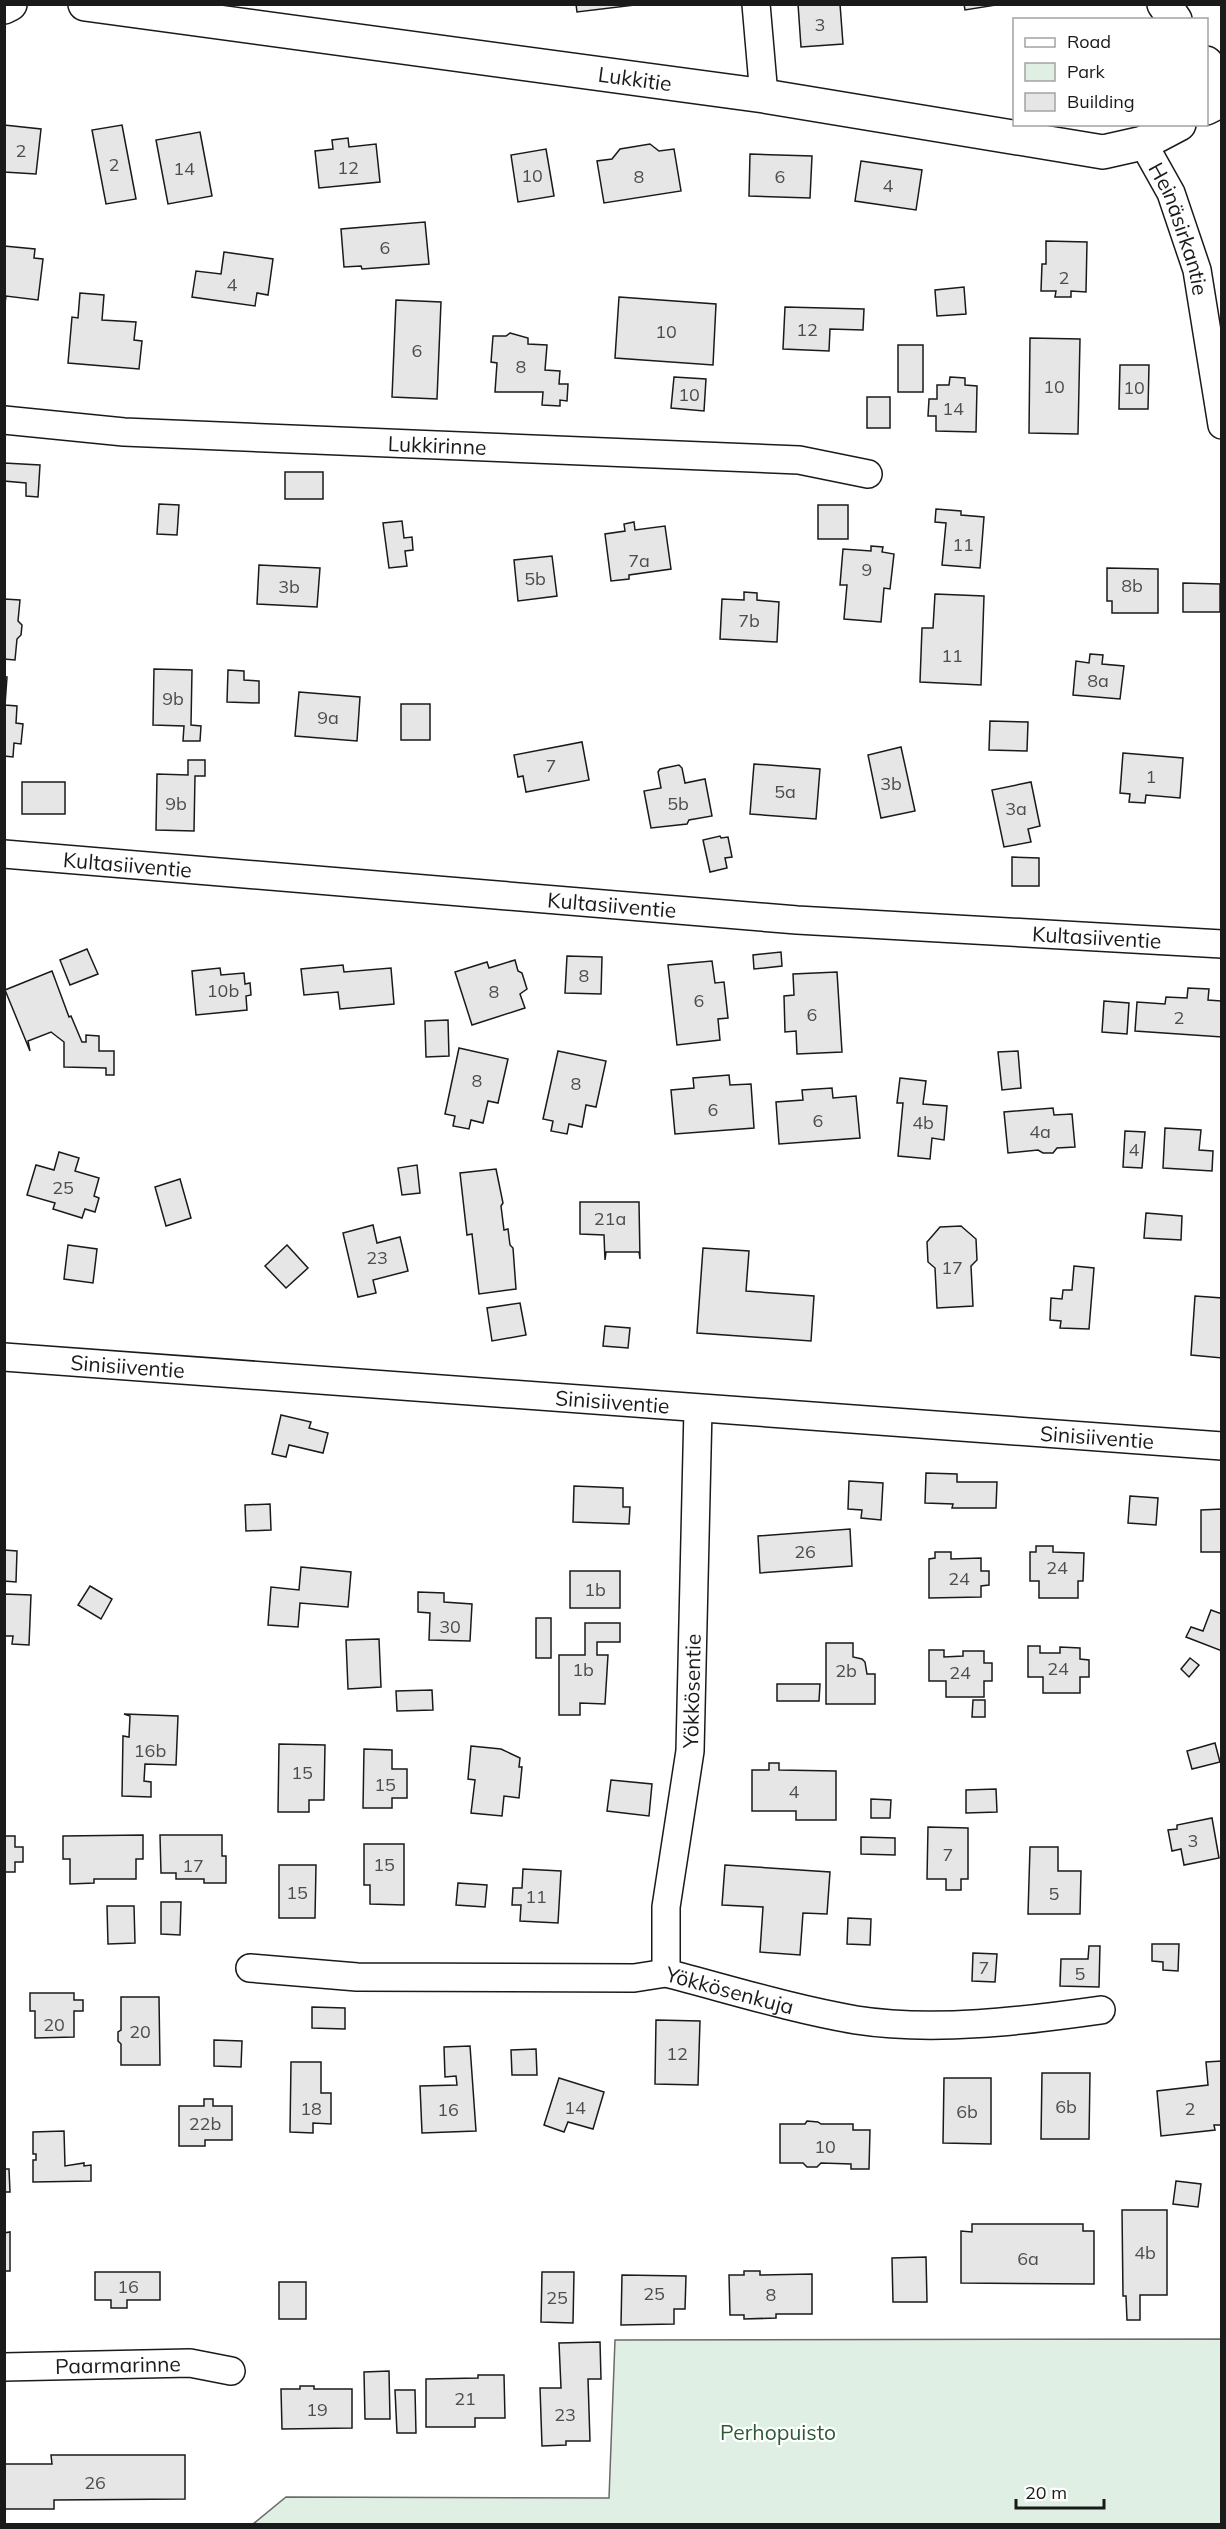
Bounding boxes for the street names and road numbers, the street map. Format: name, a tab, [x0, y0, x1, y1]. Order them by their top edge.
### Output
street label: Lukkitie	[597, 61, 673, 96]
street label: Heinäsirkantie	[1143, 158, 1214, 297]
street label: Lukkirinne	[387, 430, 487, 460]
street label: Kultasiiventie	[62, 846, 193, 883]
street label: Kultasiiventie	[546, 886, 677, 923]
street label: Kultasiiventie	[1032, 920, 1162, 954]
street label: Sinisiiventie	[70, 1349, 186, 1383]
street label: Sinisiiventie	[554, 1384, 670, 1419]
street label: Sinisiiventie	[1039, 1420, 1155, 1454]
street label: Yökkösentie	[677, 1633, 706, 1749]
street label: Yökkösenkuja	[662, 1960, 797, 2019]
street label: Paarmarinne	[55, 2350, 181, 2379]

